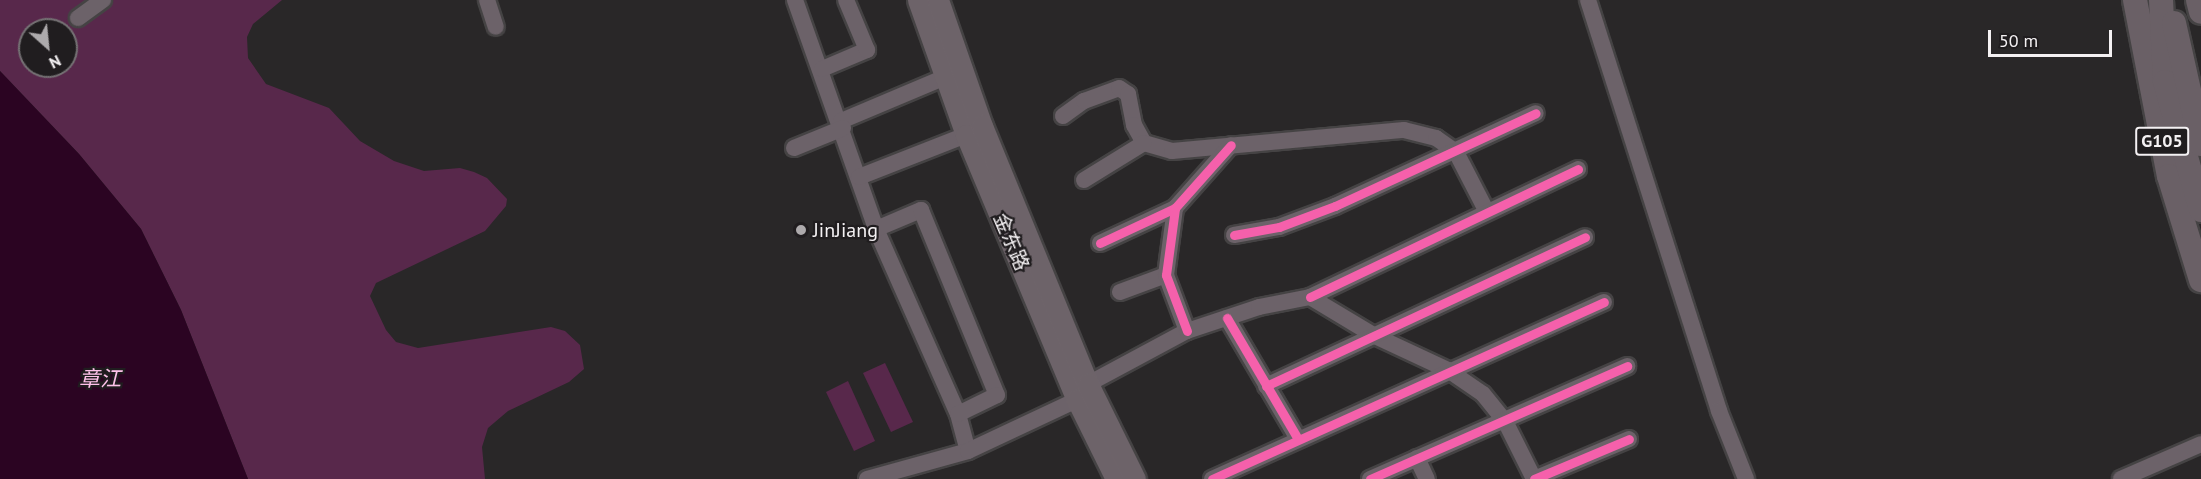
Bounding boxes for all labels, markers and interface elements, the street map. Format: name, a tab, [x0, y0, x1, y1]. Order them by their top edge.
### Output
north arrow	[18, 18, 78, 78]
scale bar	[1991, 18, 2116, 56]
text: 50 m	[1999, 29, 2038, 52]
text: N	[46, 51, 64, 74]
road number: G105	[2135, 126, 2189, 156]
street label: 金东路	[988, 210, 1034, 274]
place label: JinJiang	[813, 218, 878, 242]
marker: JinJiang	[794, 223, 808, 237]
water label: 章江	[79, 366, 121, 392]

